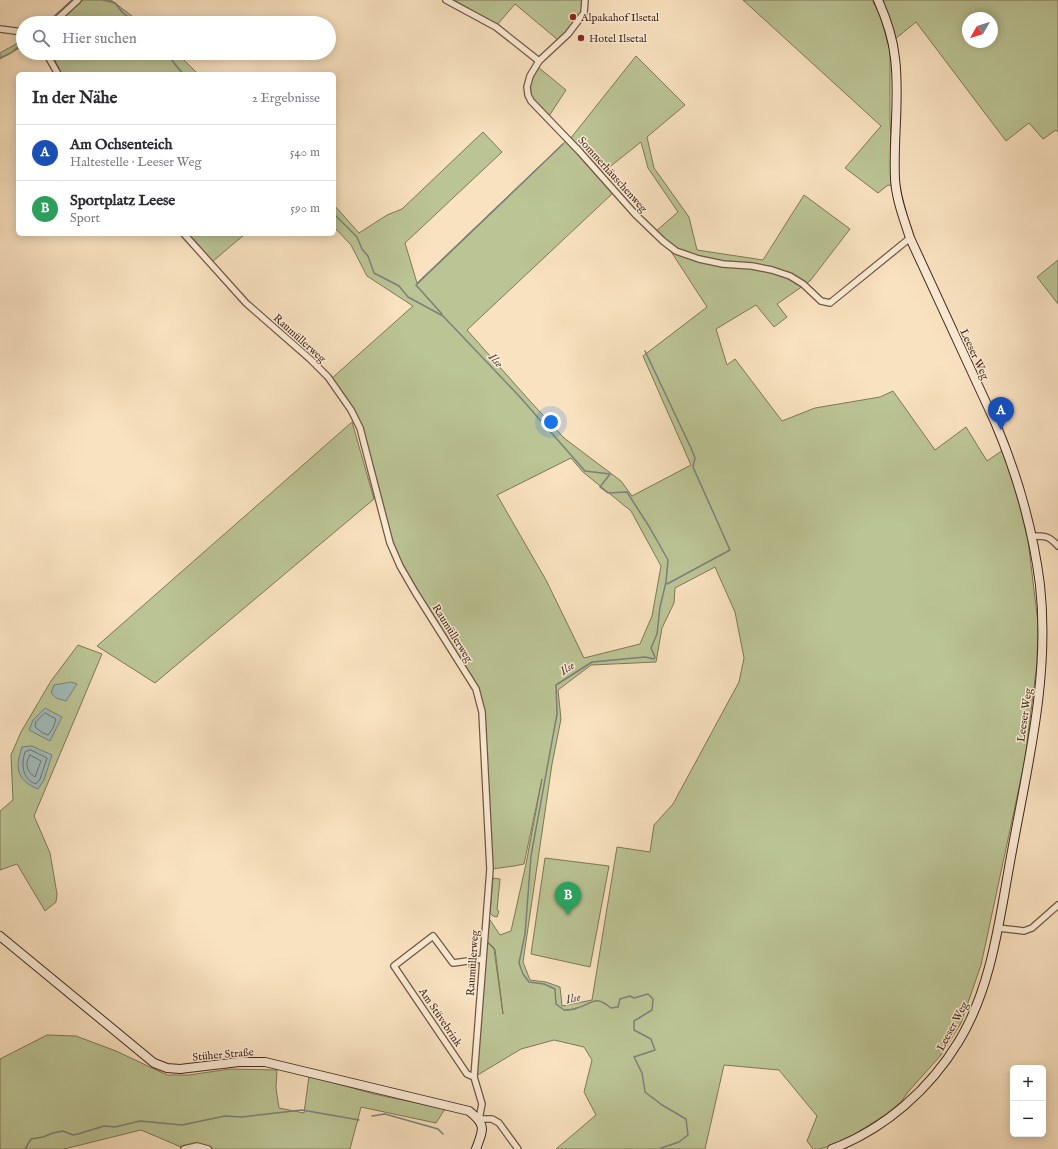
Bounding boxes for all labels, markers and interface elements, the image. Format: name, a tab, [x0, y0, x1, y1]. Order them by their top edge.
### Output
place label: Alpakahof Ilsetal	[580, 11, 659, 25]
marker: Alpakahof Ilsetal	[568, 12, 578, 22]
north arrow	[962, 12, 998, 48]
search box	[16, 16, 336, 60]
icon: search	[30, 27, 52, 49]
text: Hier suchen	[62, 29, 137, 48]
place label: Hotel Ilsetal	[589, 32, 647, 46]
marker: Hotel Ilsetal	[576, 33, 586, 43]
text: In der Nähe	[32, 88, 117, 109]
text: 2 Ergebnisse	[252, 90, 320, 107]
street label: Sommerhäuschenweg	[575, 134, 651, 216]
text: Am Ochsenteich	[70, 135, 172, 154]
text: A	[41, 144, 49, 161]
text: 540 m	[290, 144, 320, 161]
text: Haltestelle · Leeser Weg	[70, 154, 202, 171]
text: Sportplatz Leese	[70, 191, 175, 210]
text: B	[41, 200, 49, 217]
text: 590 m	[290, 200, 320, 217]
text: Sport	[70, 210, 100, 227]
street label: Raumüllerweg	[270, 311, 329, 367]
street label: Leeser Weg	[956, 327, 992, 383]
water label: Ilse	[484, 349, 506, 371]
pin: A	[988, 397, 1014, 430]
your location	[541, 412, 561, 432]
street label: Raumüllerweg	[429, 602, 476, 666]
water label: Ilse	[556, 658, 578, 679]
street label: Leeser Weg	[1014, 686, 1036, 743]
pin: B	[555, 882, 581, 915]
street label: Raumüllerweg	[464, 929, 482, 997]
street label: Am Stüvebrink	[415, 985, 465, 1050]
water label: Ilse	[563, 990, 582, 1008]
street label: Leeser Weg	[934, 998, 972, 1054]
street label: Stüher Straße	[192, 1045, 254, 1065]
map controls	[1010, 1065, 1046, 1137]
button: +	[1010, 1065, 1046, 1101]
button: −	[1010, 1101, 1046, 1137]

